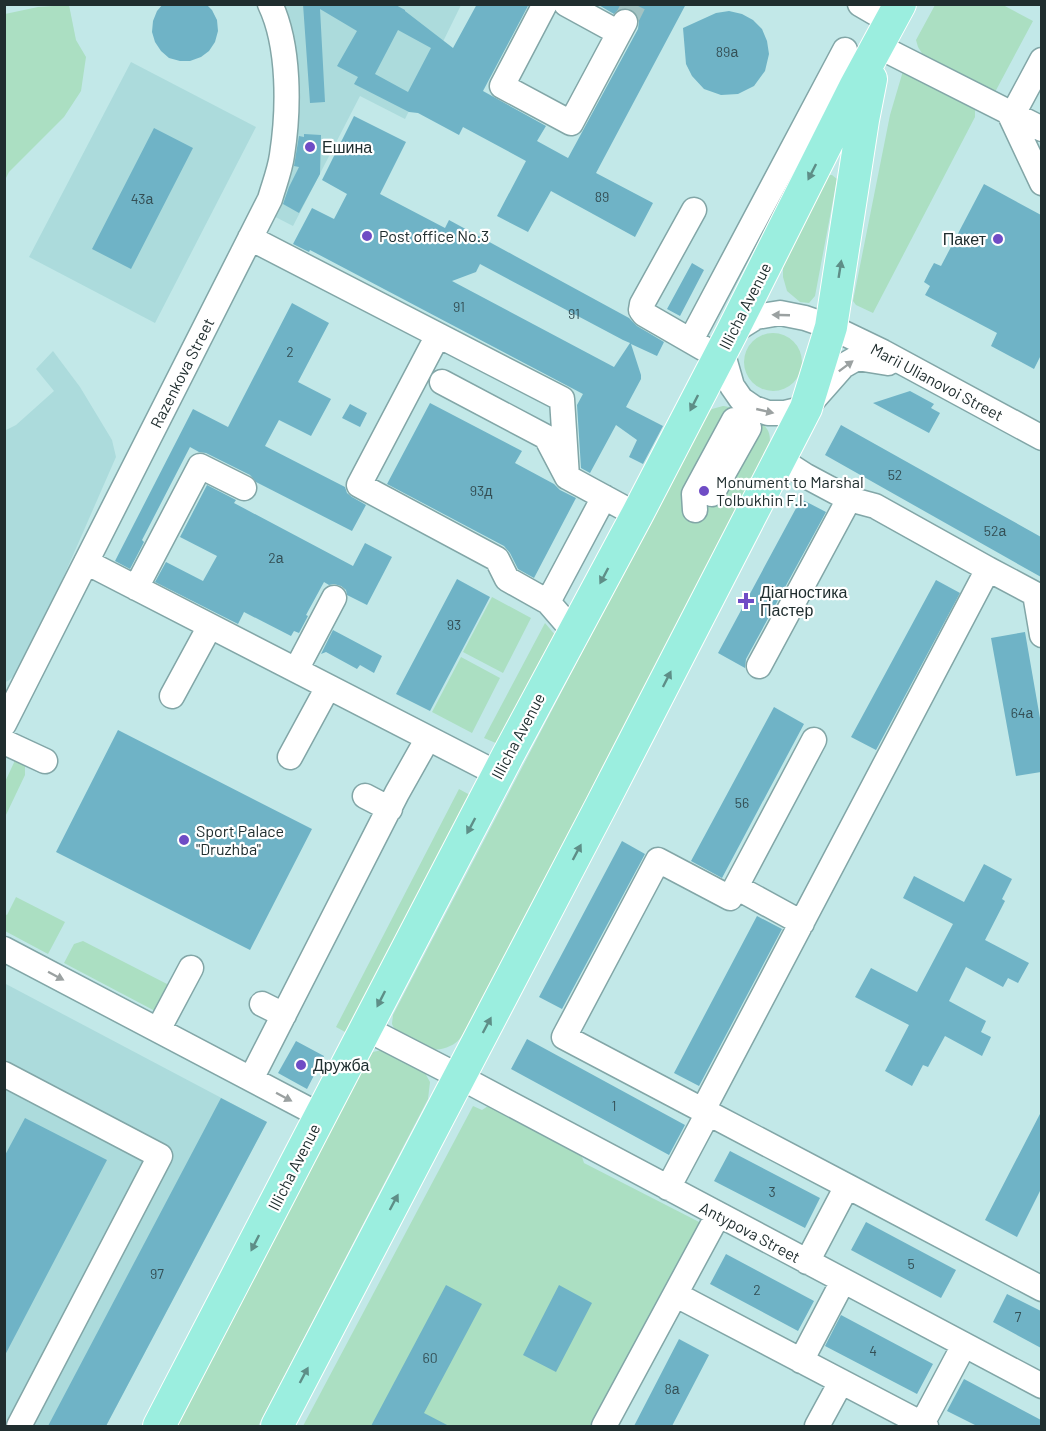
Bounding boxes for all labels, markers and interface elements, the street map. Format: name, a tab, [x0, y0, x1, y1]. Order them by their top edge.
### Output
house number: 89а	[716, 43, 738, 60]
place label: Ешина	[322, 137, 372, 156]
marker: Ешина	[303, 140, 317, 154]
one-way arrow	[807, 164, 817, 181]
house number: 89	[595, 188, 609, 205]
house number: 43а	[131, 190, 154, 207]
place label: Post office No.3	[379, 226, 489, 245]
marker: Post office No.3	[360, 229, 374, 243]
place label: Пакет	[943, 229, 987, 248]
marker: Пакет	[991, 232, 1005, 246]
street label: Illicha Avenue	[715, 259, 775, 352]
one-way arrow	[836, 260, 845, 279]
house number: 91	[453, 298, 465, 315]
house number: 91	[568, 305, 580, 322]
one-way arrow	[771, 310, 790, 319]
street label: Razenkova Street	[146, 315, 217, 431]
street label: Marii Ulianovoi Street	[868, 339, 1007, 424]
house number: 2	[286, 343, 294, 360]
one-way arrow	[838, 359, 854, 372]
one-way arrow	[690, 394, 700, 412]
one-way arrow	[756, 407, 775, 416]
house number: 52	[888, 466, 902, 483]
place label: Monument to Marshal Tolbukhin F.I.	[716, 472, 864, 509]
house number: 93д	[470, 482, 492, 499]
marker: Monument to Marshal Tolbukhin F.I.	[697, 484, 711, 498]
house number: 52а	[984, 522, 1006, 539]
house number: 2а	[268, 549, 284, 566]
one-way arrow	[599, 567, 609, 584]
place label: Діагностика Пастер	[760, 582, 847, 619]
marker: Діагностика Пастер	[737, 592, 755, 610]
house number: 93	[447, 616, 461, 633]
one-way arrow	[661, 670, 671, 688]
street label: Illicha Avenue	[487, 689, 548, 782]
house number: 64а	[1011, 704, 1034, 721]
house number: 56	[735, 794, 749, 811]
one-way arrow	[466, 817, 476, 834]
place label: Sport Palace "Druzhba"	[196, 821, 284, 858]
marker: Sport Palace "Druzhba"	[177, 833, 191, 847]
one-way arrow	[572, 843, 582, 860]
one-way arrow	[48, 971, 65, 981]
one-way arrow	[376, 990, 385, 1007]
one-way arrow	[482, 1016, 492, 1033]
place label: Дружба	[313, 1055, 369, 1074]
marker: Дружба	[294, 1058, 308, 1072]
one-way arrow	[276, 1092, 293, 1102]
house number: 1	[612, 1097, 616, 1114]
street label: Illicha Avenue	[264, 1120, 324, 1213]
house number: 3	[768, 1183, 776, 1200]
one-way arrow	[389, 1193, 399, 1210]
street label: Antypova Street	[697, 1197, 804, 1266]
one-way arrow	[250, 1235, 260, 1252]
house number: 5	[907, 1255, 915, 1272]
house number: 97	[150, 1265, 164, 1282]
house number: 2	[753, 1281, 761, 1298]
house number: 7	[1015, 1308, 1022, 1325]
house number: 4	[869, 1342, 877, 1359]
house number: 60	[422, 1349, 438, 1366]
one-way arrow	[299, 1366, 309, 1383]
house number: 8а	[664, 1380, 680, 1397]

